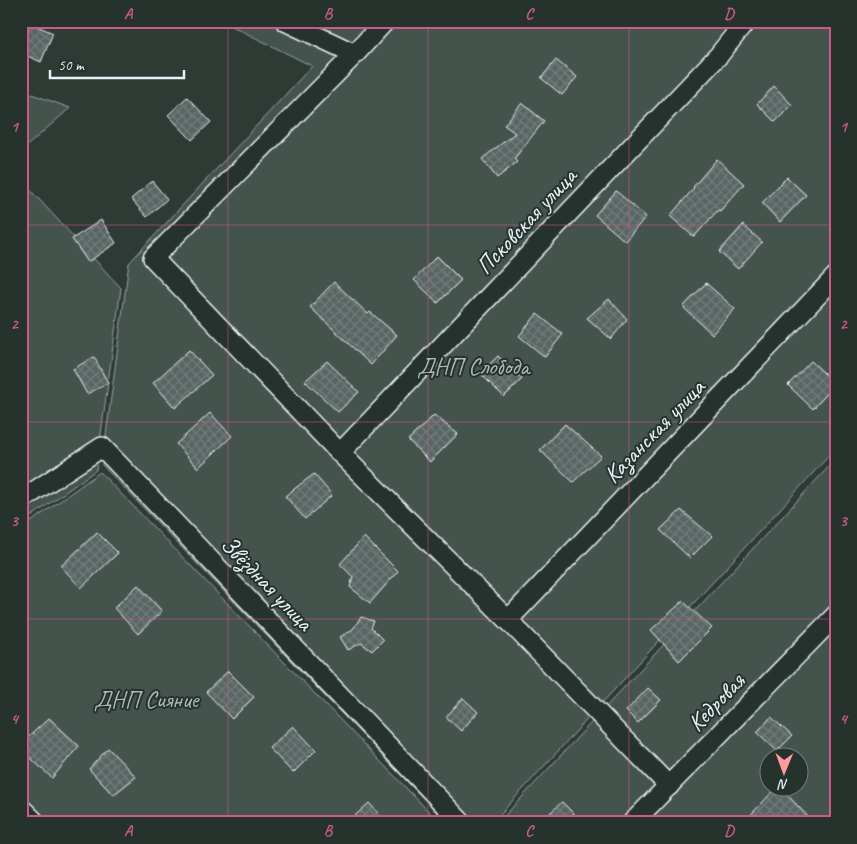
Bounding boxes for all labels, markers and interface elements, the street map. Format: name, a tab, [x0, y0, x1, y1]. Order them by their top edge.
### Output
text: A	[124, 4, 134, 24]
text: B	[324, 4, 334, 24]
text: C	[525, 4, 535, 24]
text: D	[724, 4, 735, 24]
scale bar	[50, 48, 184, 80]
text: 50 m	[58, 56, 85, 75]
text: 1	[10, 117, 19, 137]
text: 1	[839, 117, 848, 137]
street label: Псковская улица	[469, 160, 584, 280]
text: 2	[10, 314, 19, 334]
text: 2	[839, 314, 848, 334]
park label: ДНП Слобода	[417, 351, 531, 381]
street label: Казанская улица	[597, 372, 713, 490]
text: 3	[10, 511, 19, 531]
text: 3	[839, 511, 848, 531]
street label: Звёздная улица	[214, 529, 321, 638]
street label: Кедровая	[681, 665, 752, 738]
park label: ДНП Сияние	[94, 684, 201, 714]
text: 4	[10, 709, 19, 729]
text: 4	[839, 709, 848, 729]
north arrow	[760, 746, 810, 796]
text: N	[777, 776, 788, 793]
text: A	[124, 821, 134, 841]
text: B	[324, 821, 334, 841]
text: C	[525, 821, 535, 841]
text: D	[724, 821, 735, 841]

